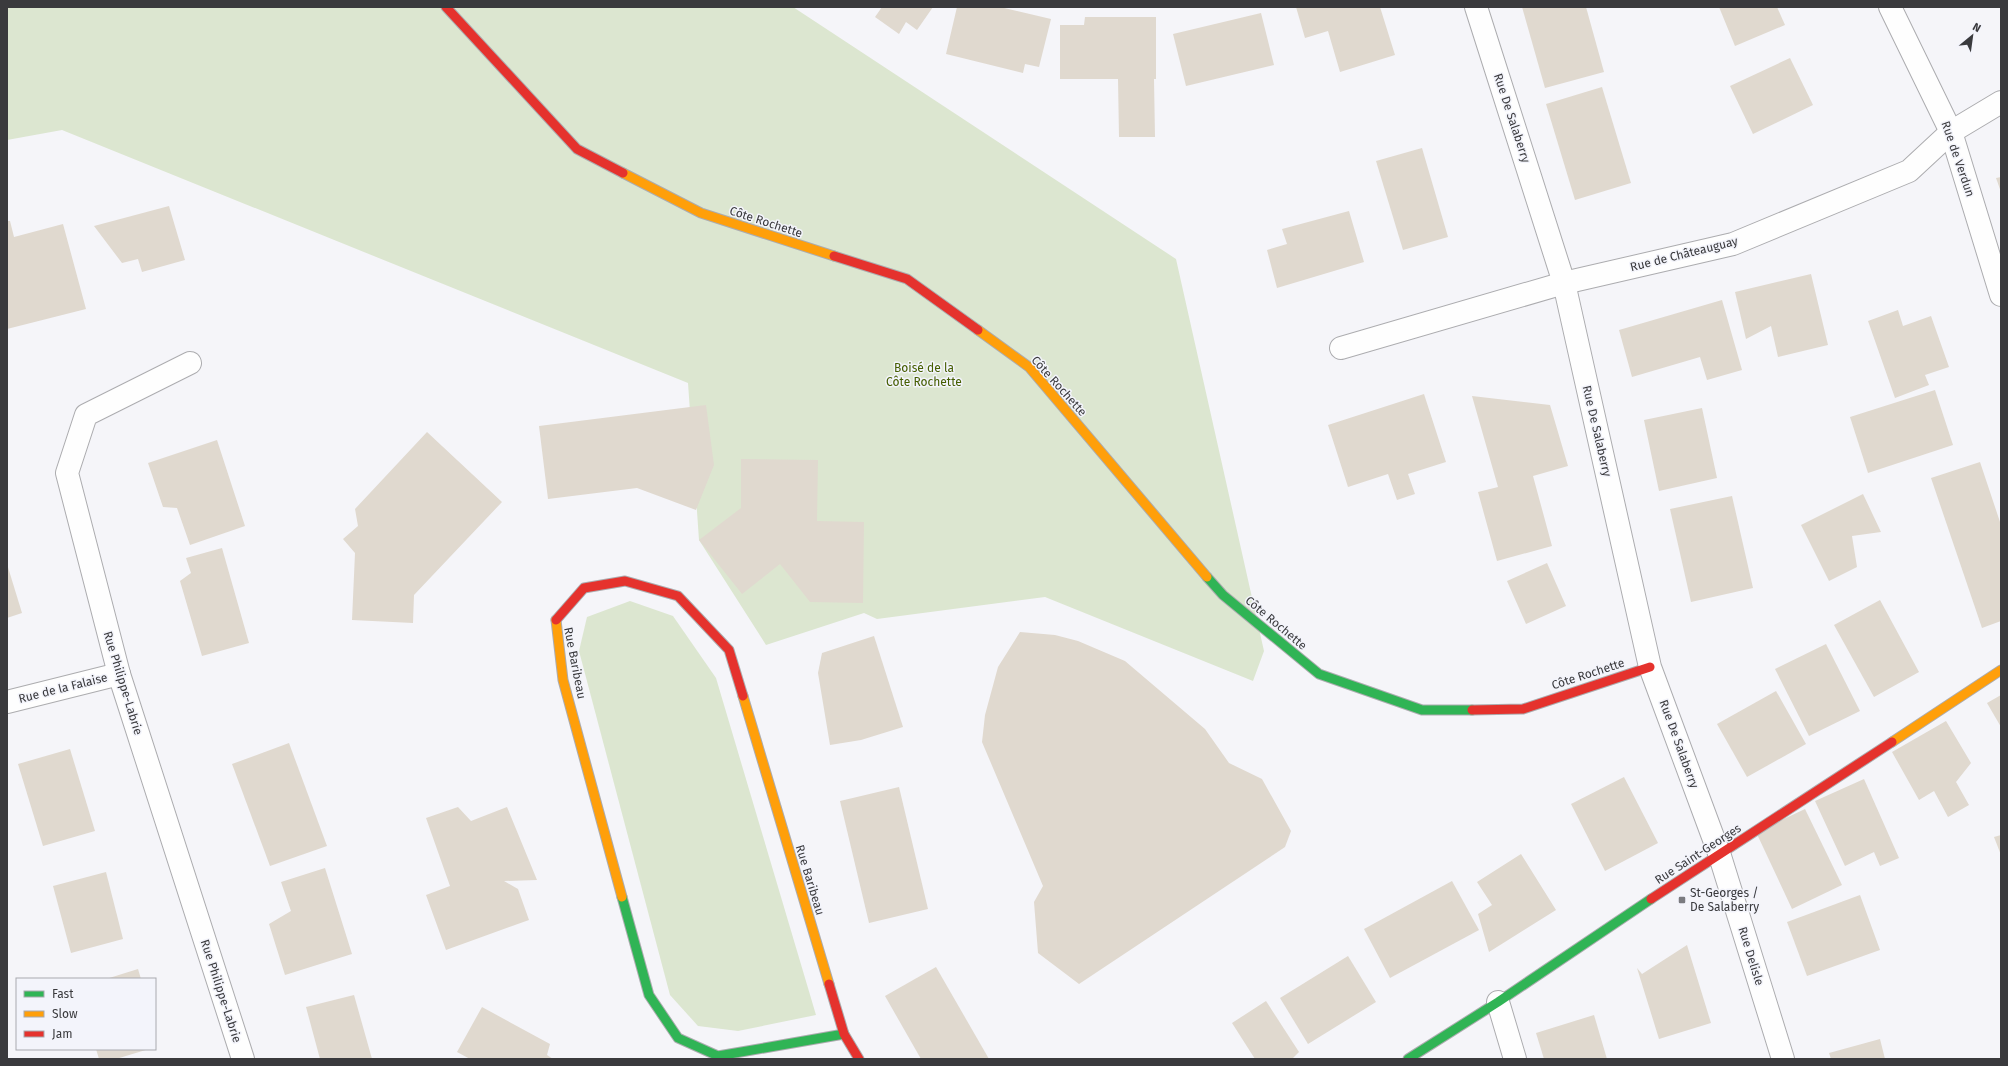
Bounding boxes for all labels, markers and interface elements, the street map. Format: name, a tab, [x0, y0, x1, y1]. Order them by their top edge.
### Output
north arrow	[1952, 16, 1992, 56]
text: N	[1970, 20, 1983, 35]
street label: Rue De Salaberry	[1491, 72, 1533, 165]
street label: Rue de Verdun	[1938, 119, 1978, 199]
street label: Côte Rochette	[728, 204, 804, 240]
street label: Rue de Châteauguay	[1629, 234, 1739, 274]
street label: Côte Rochette	[1028, 353, 1090, 419]
park label: Boisé de la Côte Rochette	[886, 361, 962, 389]
street label: Rue De Salaberry	[1580, 384, 1614, 478]
street label: Côte Rochette	[1242, 593, 1310, 653]
street label: Rue Baribeau	[561, 626, 589, 700]
street label: Rue Philippe-Labrie	[101, 629, 145, 737]
street label: Côte Rochette	[1550, 656, 1626, 692]
street label: Rue de la Falaise	[17, 670, 109, 706]
street label: Rue De Salaberry	[1656, 698, 1702, 790]
street label: Rue Saint-Georges	[1652, 821, 1744, 887]
street label: Rue Baribeau	[793, 843, 827, 917]
place label: St-Georges / De Salaberry	[1690, 886, 1759, 914]
marker: St-Georges / De Salaberry	[1677, 895, 1687, 905]
street label: Rue Delisle	[1735, 925, 1767, 987]
street label: Rue Philippe-Labrie	[198, 938, 244, 1044]
legend	[16, 978, 156, 1050]
text: Fast	[52, 987, 74, 1001]
text: Slow	[52, 1007, 78, 1021]
text: Jam	[52, 1027, 72, 1041]

